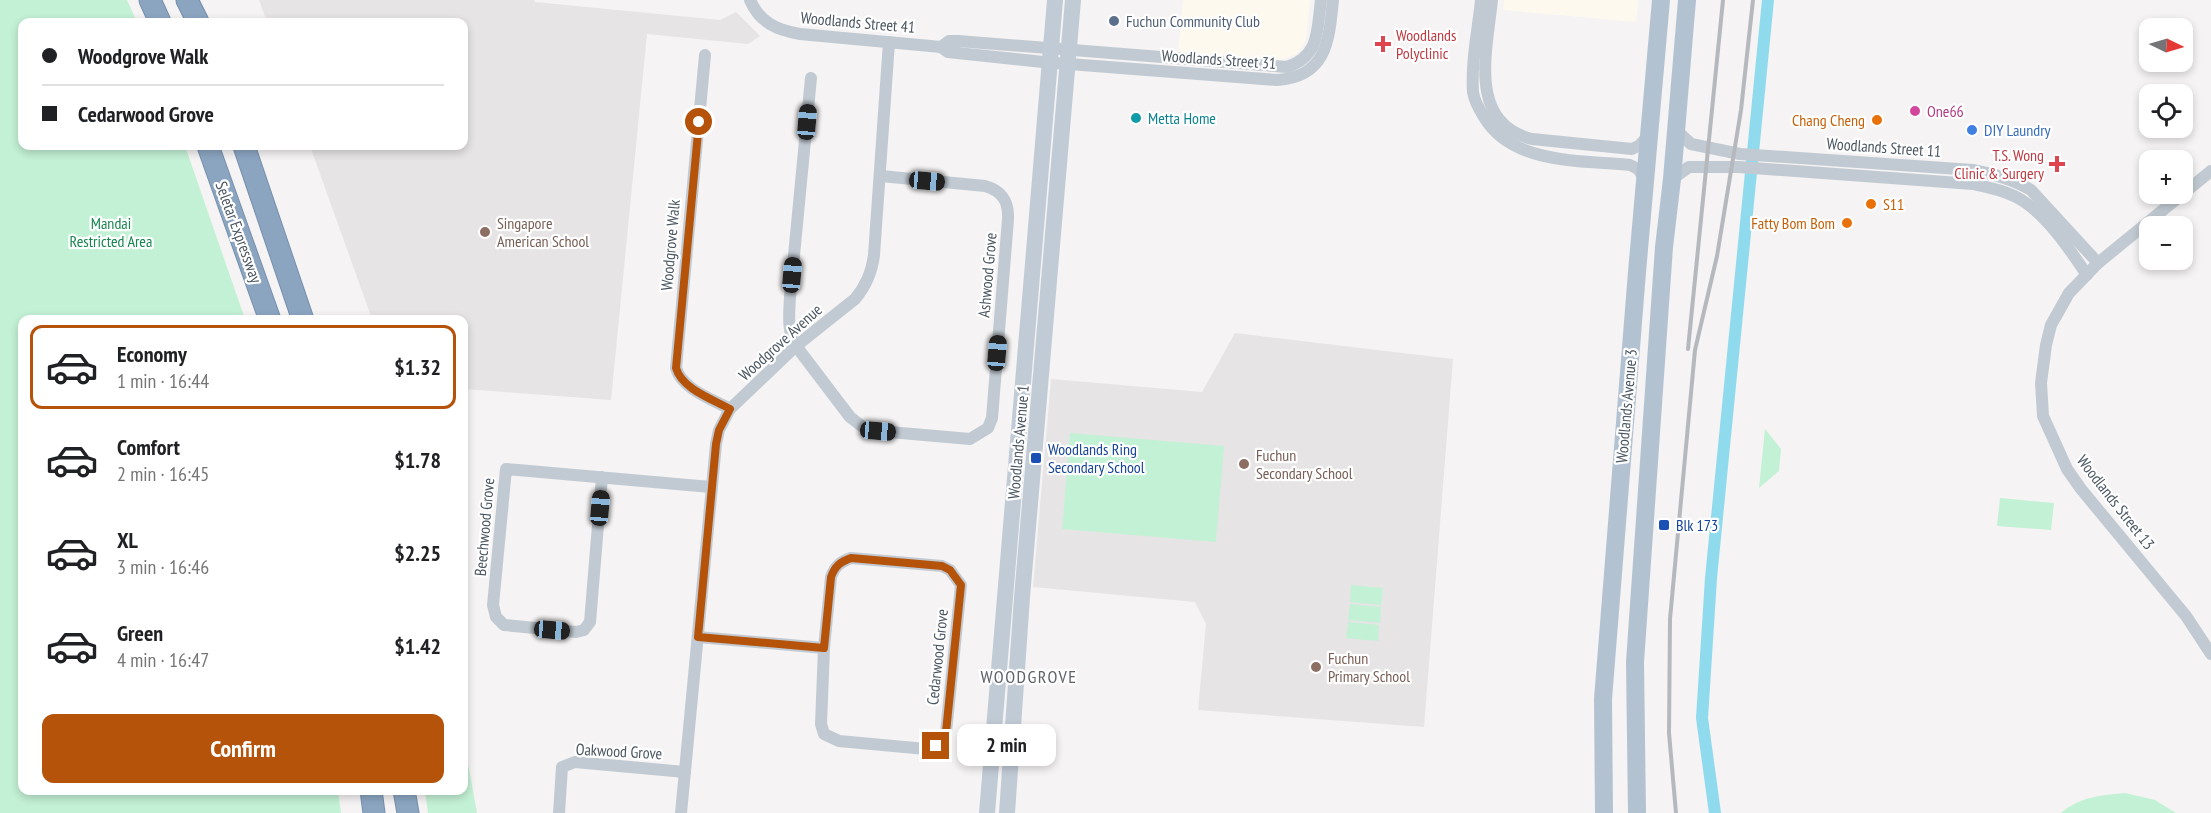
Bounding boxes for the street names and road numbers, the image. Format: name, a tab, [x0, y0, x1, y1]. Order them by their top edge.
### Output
street label: Woodlands Street 41	[800, 7, 916, 37]
street label: Woodlands Street 31	[1161, 45, 1277, 73]
street label: Woodlands Street 11	[1826, 133, 1942, 161]
street label: Seletar Expressway	[211, 179, 267, 285]
street label: Woodgrove Walk	[656, 198, 684, 291]
street label: Ashwood Grove	[973, 232, 1001, 318]
street label: Woodgrove Avenue	[734, 299, 826, 385]
street label: Woodlands Avenue 3	[1611, 348, 1641, 464]
street label: Woodlands Avenue 1	[1003, 384, 1033, 500]
street label: Woodlands Street 13	[2073, 451, 2159, 553]
street label: Beechwood Grove	[470, 477, 498, 577]
street label: Cedarwood Grove	[922, 608, 952, 706]
street label: Oakwood Grove	[575, 739, 663, 763]

